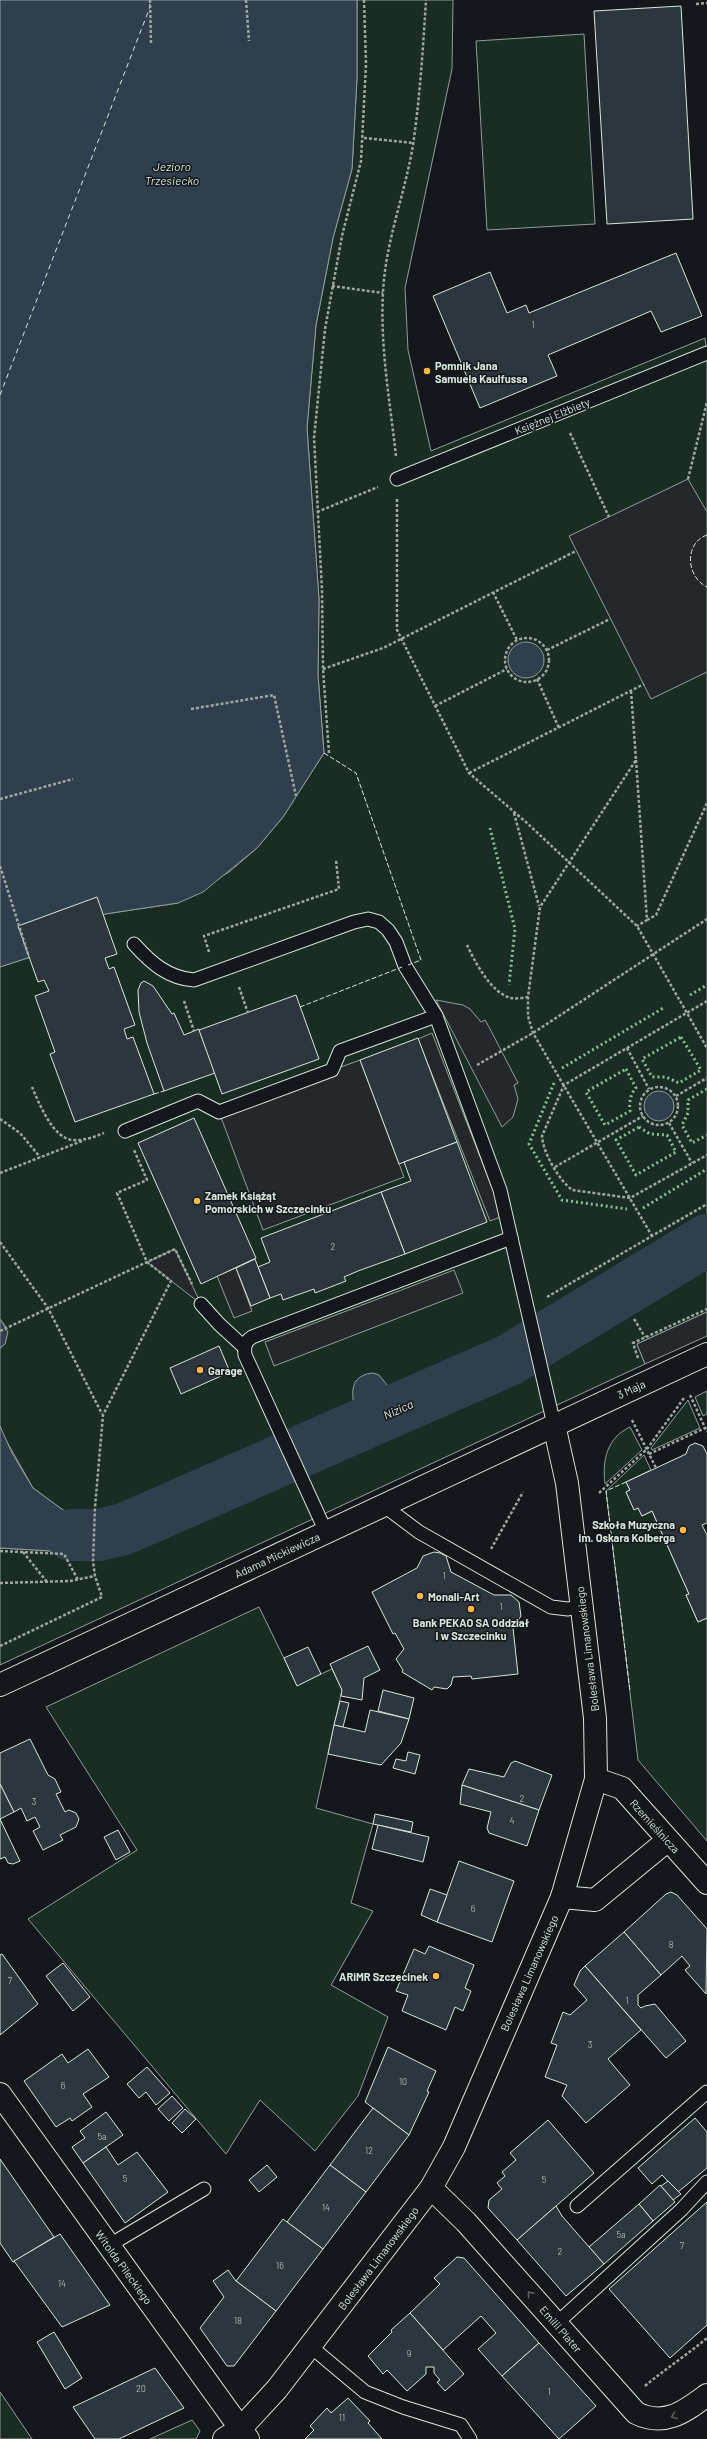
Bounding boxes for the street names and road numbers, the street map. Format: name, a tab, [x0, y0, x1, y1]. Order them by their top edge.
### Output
street label: Księżnej Elżbiety	[513, 395, 591, 437]
street label: 3 Maja	[615, 1377, 647, 1401]
street label: Adama Mickiewicza	[232, 1530, 322, 1580]
street label: Bolesława Limanowskiego	[573, 1586, 601, 1712]
street label: Rzemieślnicza	[627, 1796, 683, 1856]
street label: Bolesława Limanowskiego	[497, 1913, 561, 2033]
street label: Bolesława Limanowskiego	[335, 2204, 421, 2312]
street label: Witolda Pileckiego	[93, 2228, 155, 2306]
street label: Emilii Plater	[537, 2303, 585, 2355]

